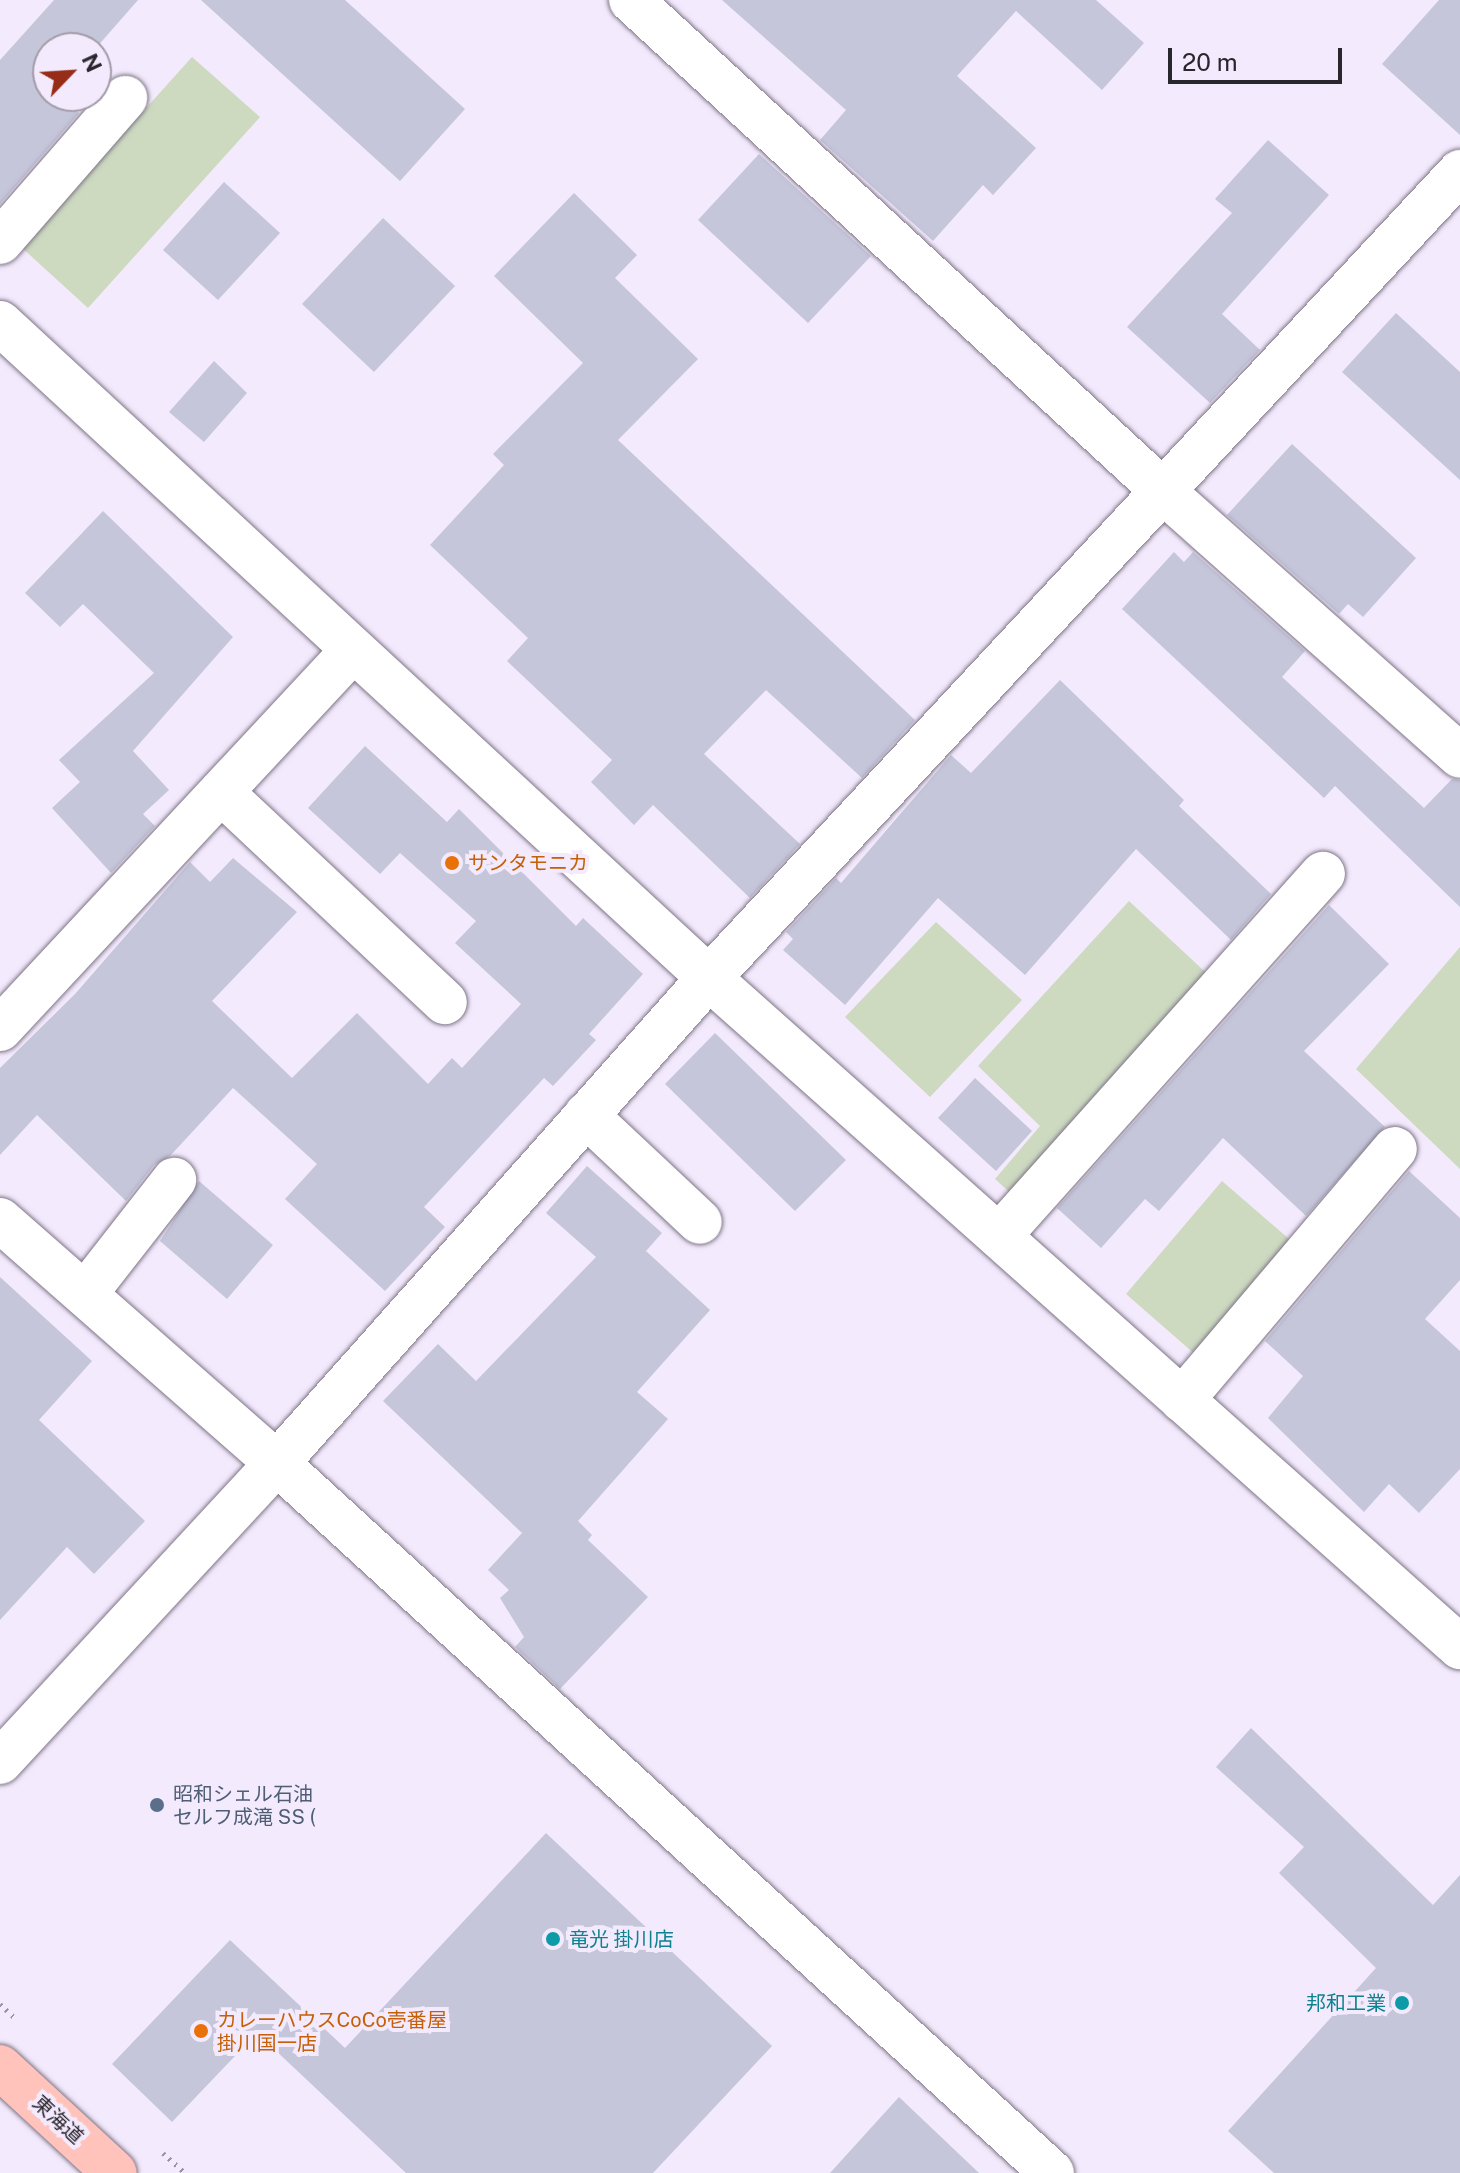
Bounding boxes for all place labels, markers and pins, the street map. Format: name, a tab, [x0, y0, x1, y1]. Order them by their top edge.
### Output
place label: サンタモニカ	[468, 851, 588, 875]
marker: サンタモニカ	[443, 854, 461, 872]
place label: 昭和シェル石油 セルフ成滝 SS (	[173, 1782, 316, 1829]
marker: 昭和シェル石油 セルフ成滝 SS (	[148, 1796, 166, 1814]
place label: 竜光 掛川店	[569, 1927, 674, 1951]
marker: 竜光 掛川店	[544, 1930, 562, 1948]
place label: 邦和工業	[1306, 1991, 1386, 2015]
marker: 邦和工業	[1393, 1994, 1411, 2012]
place label: カレーハウスCoCo壱番屋 掛川国一店	[217, 2008, 447, 2055]
marker: カレーハウスCoCo壱番屋 掛川国一店	[192, 2022, 210, 2040]

